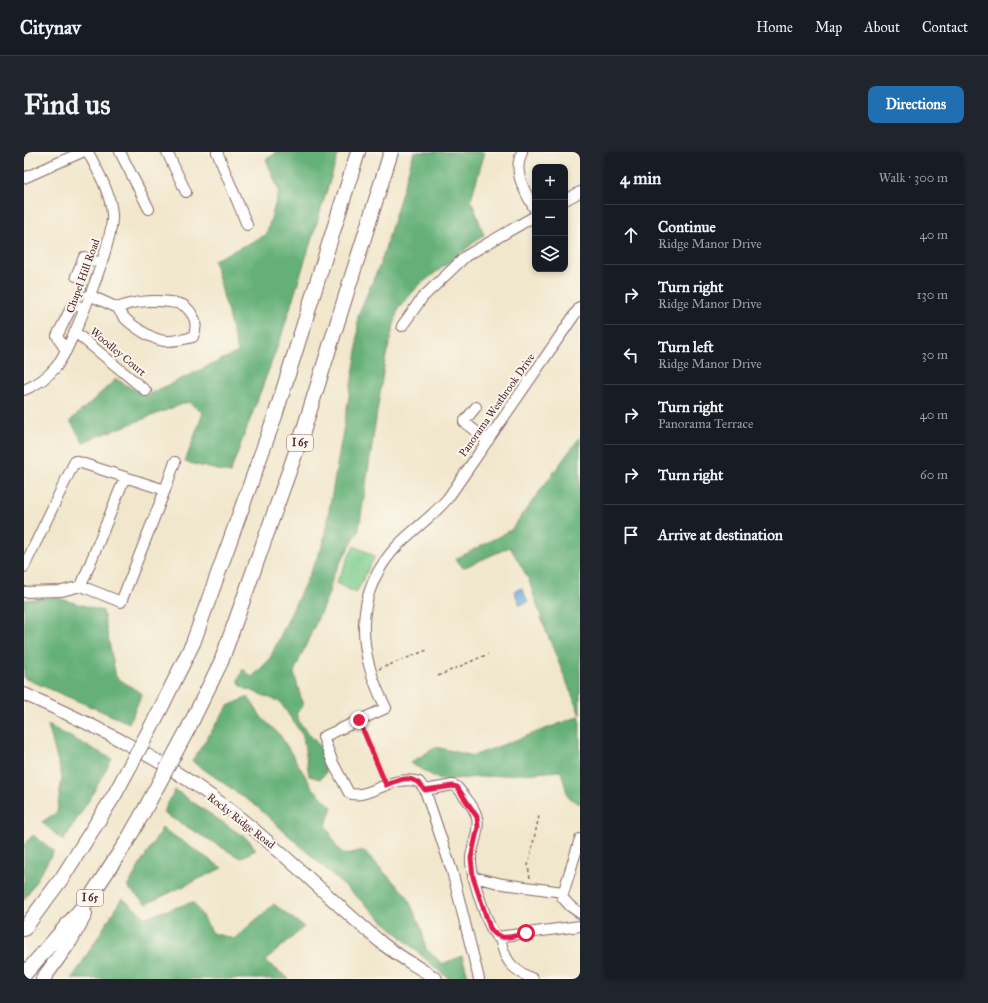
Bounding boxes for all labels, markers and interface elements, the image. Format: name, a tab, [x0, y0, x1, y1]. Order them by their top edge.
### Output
text: Citynav	[20, 16, 81, 39]
text: Home	[756, 19, 793, 36]
text: Map	[815, 19, 842, 36]
text: About	[864, 19, 900, 36]
text: Contact	[922, 19, 968, 36]
button: Directions	[868, 86, 964, 123]
text: Find us	[24, 87, 110, 122]
map controls	[532, 164, 568, 272]
button: +	[532, 164, 568, 200]
text: 4 min	[620, 168, 661, 189]
text: Walk · 300 m	[879, 170, 948, 186]
button: −	[532, 200, 568, 236]
text: Continue	[658, 218, 716, 236]
icon: ahead	[620, 224, 642, 246]
text: 40 m	[919, 227, 948, 243]
button: layers	[532, 236, 568, 272]
text: Ridge Manor Drive	[658, 236, 762, 252]
street label: Chapel Hill Road	[64, 237, 103, 315]
text: Turn right	[658, 278, 723, 296]
icon: right	[620, 284, 642, 306]
text: 130 m	[916, 287, 948, 303]
text: Ridge Manor Drive	[658, 296, 762, 312]
street label: Woodley Court	[87, 325, 149, 379]
text: Turn left	[658, 338, 714, 356]
icon: left	[620, 344, 642, 366]
text: 30 m	[922, 347, 948, 363]
street label: Panorama Westbrook Drive	[456, 350, 538, 459]
text: Ridge Manor Drive	[658, 356, 762, 372]
text: Turn right	[658, 398, 723, 416]
icon: right	[620, 404, 642, 426]
text: 40 m	[919, 407, 948, 423]
text: Panorama Terrace	[658, 416, 753, 432]
road number: I 65	[287, 435, 313, 451]
icon: right	[620, 464, 642, 486]
text: Turn right	[658, 466, 723, 484]
text: 60 m	[920, 467, 948, 483]
icon: arrive	[620, 524, 642, 546]
text: Arrive at destination	[658, 526, 783, 544]
route end	[350, 711, 368, 729]
street label: Rocky Ridge Road	[205, 791, 278, 852]
road number: I 65	[77, 890, 103, 906]
route start	[517, 924, 535, 942]

